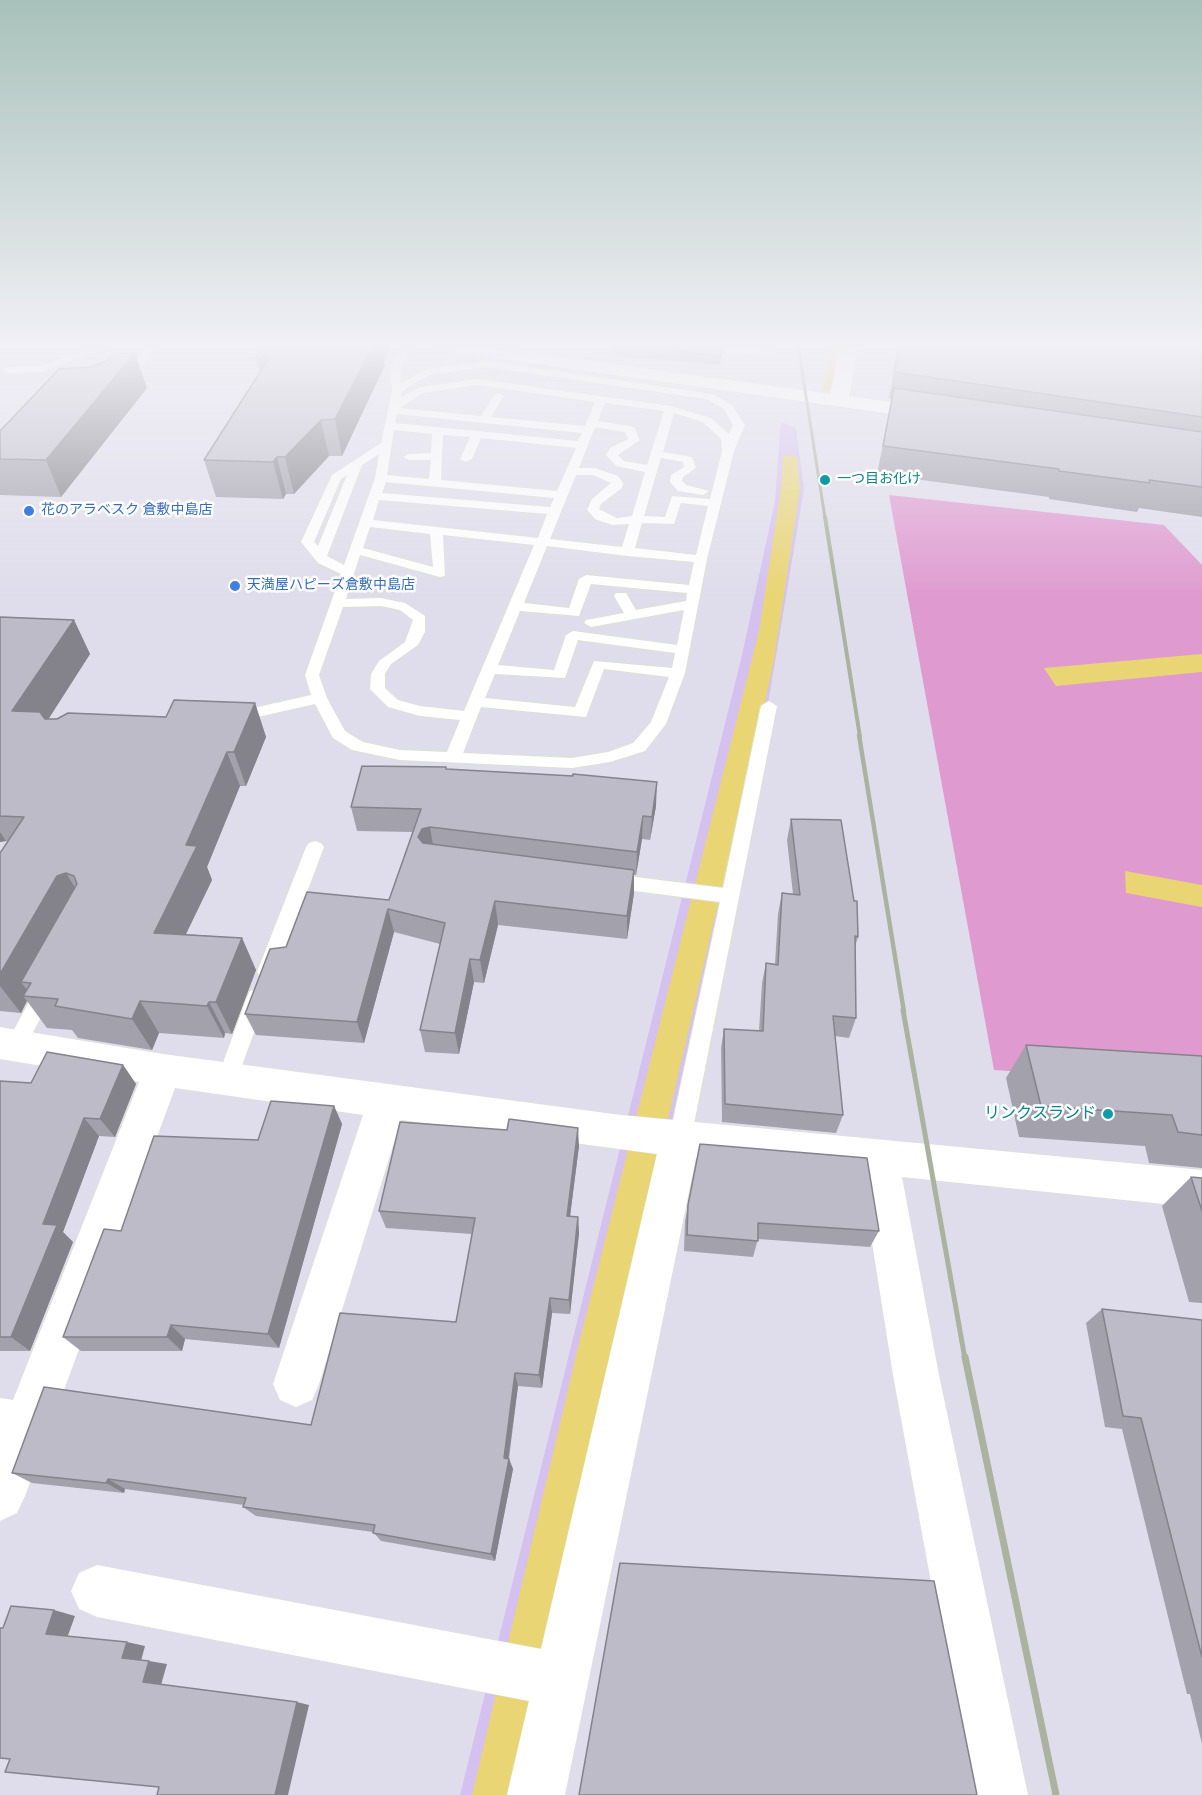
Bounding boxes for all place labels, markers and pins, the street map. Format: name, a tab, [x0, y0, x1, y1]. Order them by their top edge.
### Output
place label: 一つ目お化け	[837, 472, 921, 488]
marker: 一つ目お化け	[818, 473, 832, 487]
place label: 花のアラベスク 倉敷中島店	[41, 503, 213, 519]
marker: 花のアラベスク 倉敷中島店	[22, 504, 36, 518]
place label: 天満屋ハピーズ倉敷中島店	[247, 578, 415, 594]
marker: 天満屋ハピーズ倉敷中島店	[228, 579, 242, 593]
place label: リンクスランド	[984, 1104, 1096, 1124]
marker: リンクスランド	[1101, 1107, 1115, 1121]

